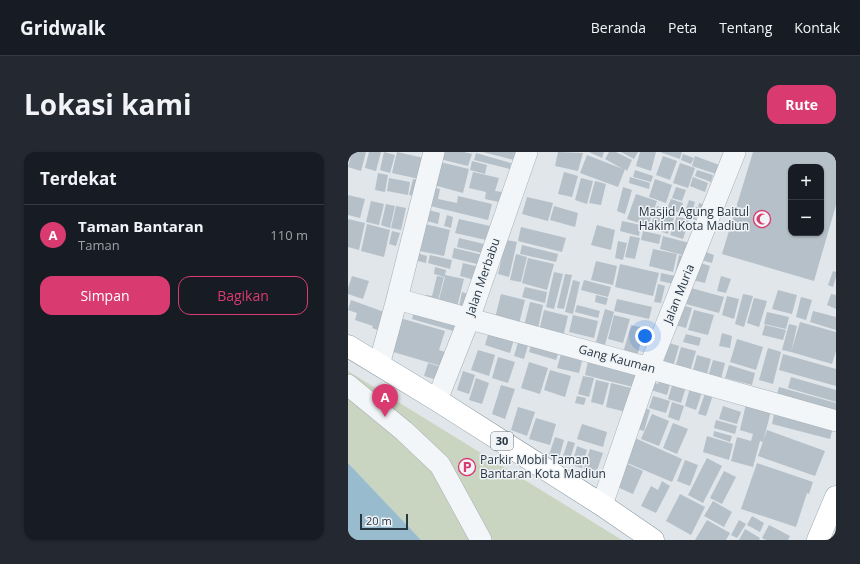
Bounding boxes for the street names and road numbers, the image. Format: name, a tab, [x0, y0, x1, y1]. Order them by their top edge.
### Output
street label: Jalan Merbabu	[461, 236, 504, 319]
street label: Jalan Muria	[659, 262, 698, 327]
street label: Gang Kauman	[577, 340, 657, 377]
road number: 30	[491, 432, 513, 450]

